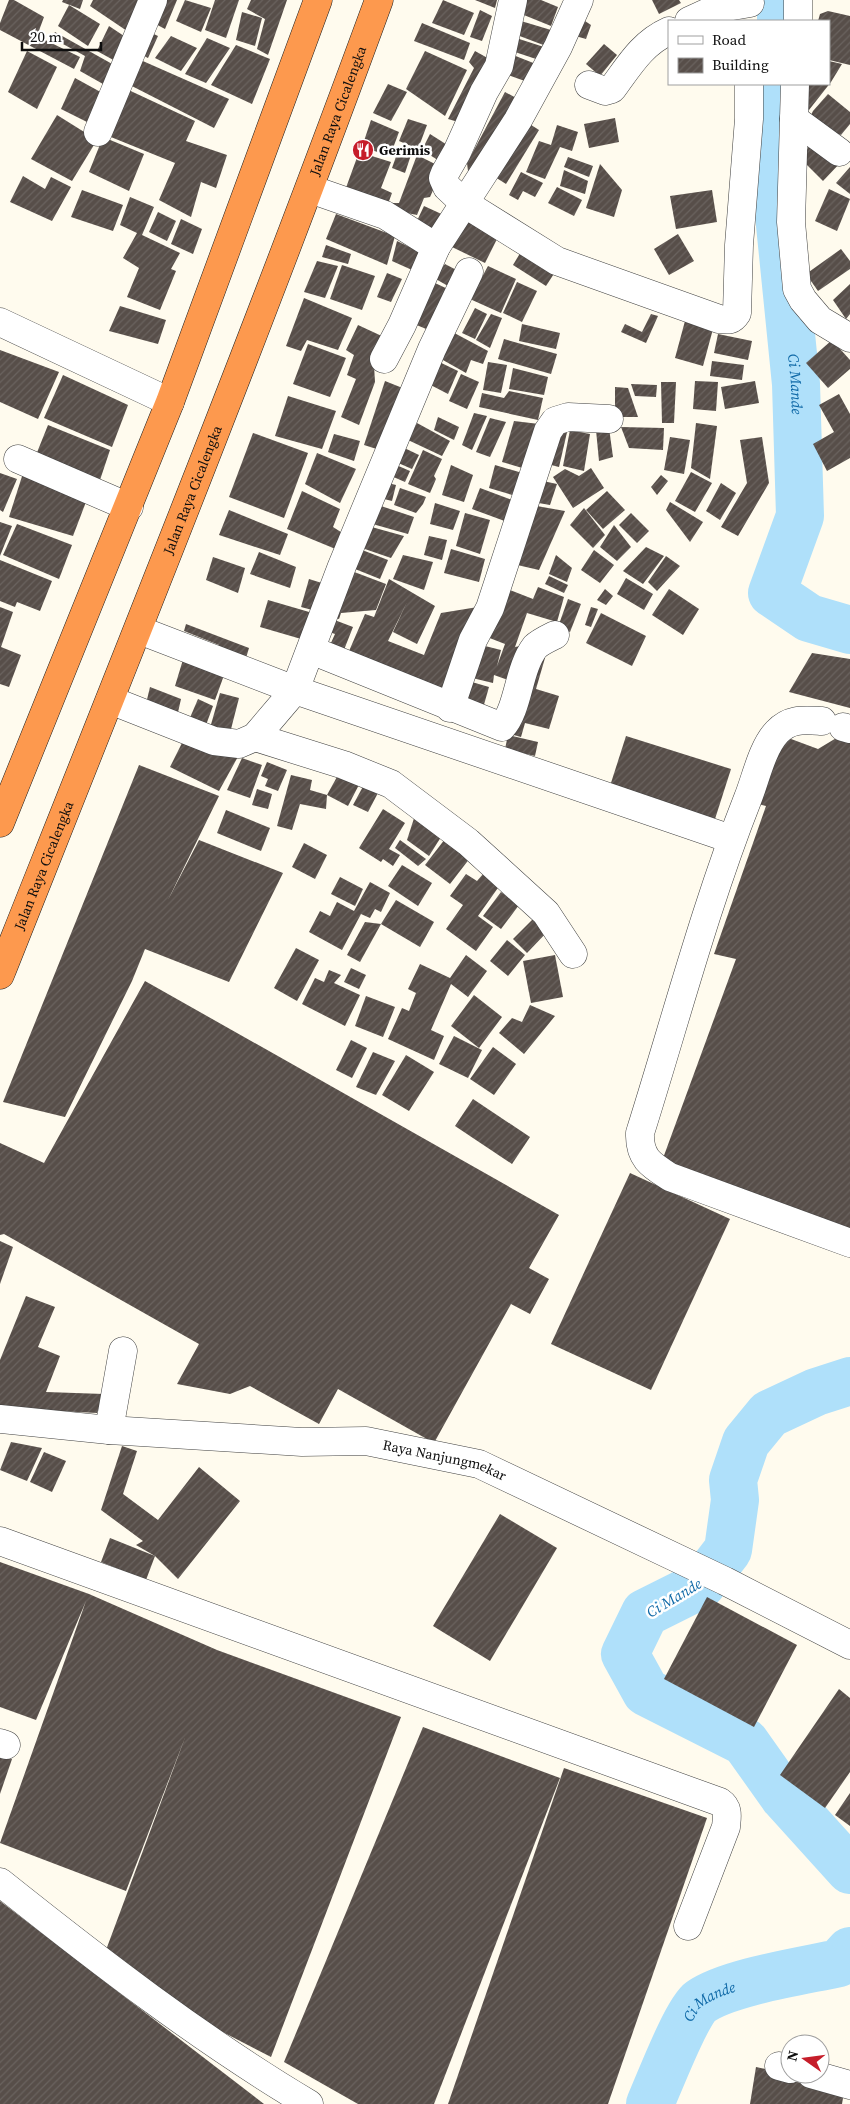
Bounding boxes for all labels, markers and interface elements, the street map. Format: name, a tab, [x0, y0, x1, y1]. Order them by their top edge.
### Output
scale bar	[22, 20, 101, 52]
legend	[668, 20, 830, 85]
text: 20 m	[30, 26, 62, 47]
text: Road	[712, 29, 746, 50]
street label: Jalan Raya Cicalengka	[304, 42, 372, 179]
text: Building	[712, 54, 769, 75]
restaurant icon: Gerimis	[351, 138, 375, 162]
place label: Gerimis	[379, 140, 431, 160]
water label: Ci Mande	[783, 353, 808, 415]
street label: Jalan Raya Cicalengka	[158, 422, 227, 558]
street label: Jalan Raya Cicalengka	[9, 797, 79, 934]
street label: Raya Nanjungmekar	[381, 1435, 510, 1486]
water label: Ci Mande	[642, 1573, 705, 1622]
water label: Ci Mande	[678, 1976, 738, 2025]
north arrow	[780, 2034, 830, 2084]
text: N	[781, 2048, 803, 2063]

